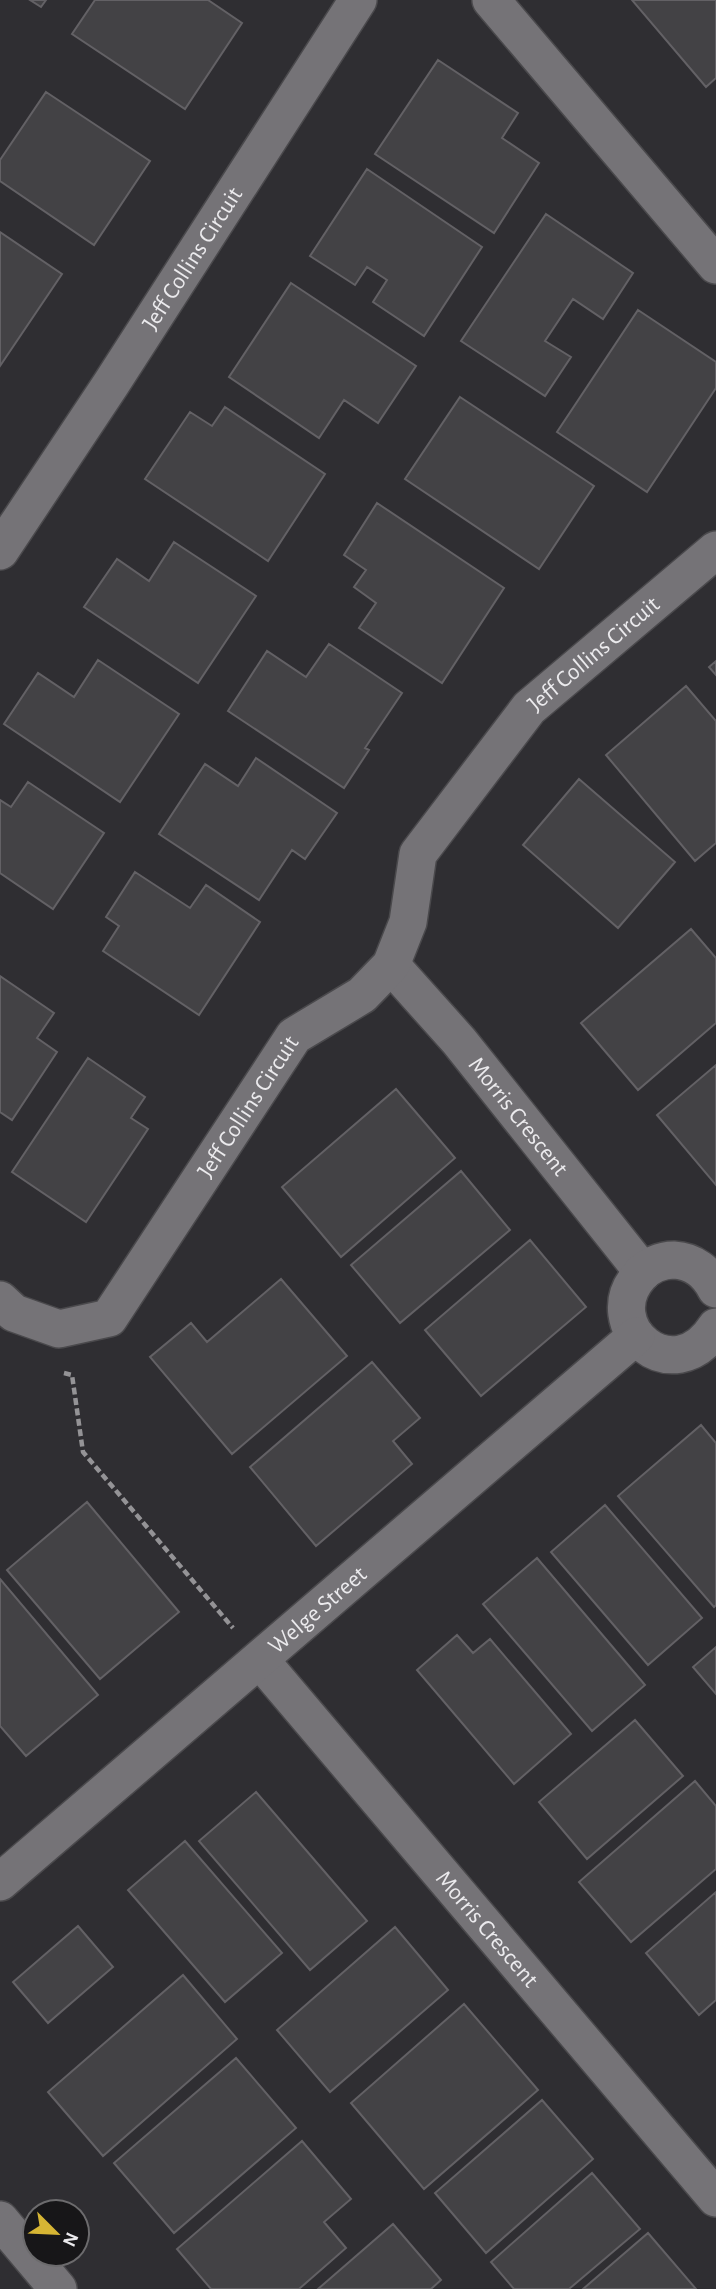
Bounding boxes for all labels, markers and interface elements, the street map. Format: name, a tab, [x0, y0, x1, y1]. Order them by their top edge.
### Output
street label: Jeff Collins Circuit	[138, 183, 247, 334]
street label: Jeff Collins Circuit	[523, 592, 665, 717]
street label: Jeff Collins Circuit	[193, 1032, 304, 1182]
street label: Morris Crescent	[464, 1053, 573, 1181]
street label: Welge Street	[264, 1562, 372, 1659]
street label: Morris Crescent	[431, 1866, 543, 1992]
north arrow	[21, 2198, 91, 2268]
text: N	[59, 2229, 82, 2249]

